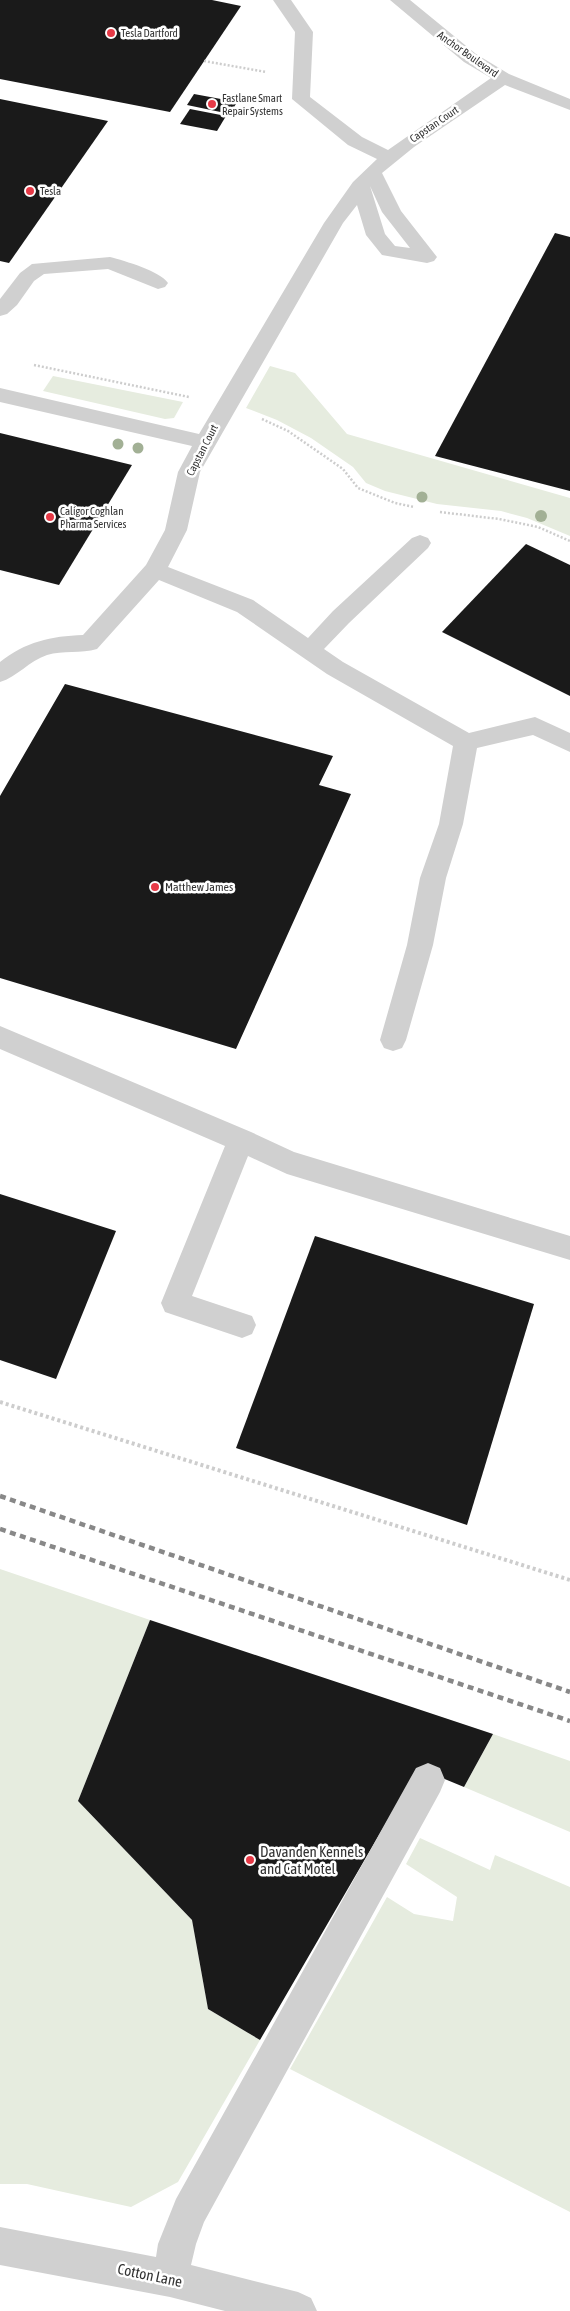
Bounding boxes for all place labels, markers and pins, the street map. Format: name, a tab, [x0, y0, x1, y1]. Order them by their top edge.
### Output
marker: Tesla Dartford	[105, 27, 117, 39]
place label: Tesla Dartford	[121, 27, 178, 39]
place label: Fastlane Smart Repair Systems	[222, 92, 283, 117]
marker: Fastlane Smart Repair Systems	[206, 98, 218, 110]
marker: Tesla	[24, 185, 36, 197]
place label: Tesla	[40, 185, 61, 197]
place label: Caligor Coghlan Pharma Services	[60, 505, 127, 530]
marker: Caligor Coghlan Pharma Services	[44, 511, 56, 523]
place label: Matthew James	[165, 880, 233, 894]
marker: Matthew James	[149, 881, 161, 893]
place label: Davanden Kennels and Cat Motel	[260, 1843, 363, 1877]
marker: Davanden Kennels and Cat Motel	[244, 1854, 256, 1866]

